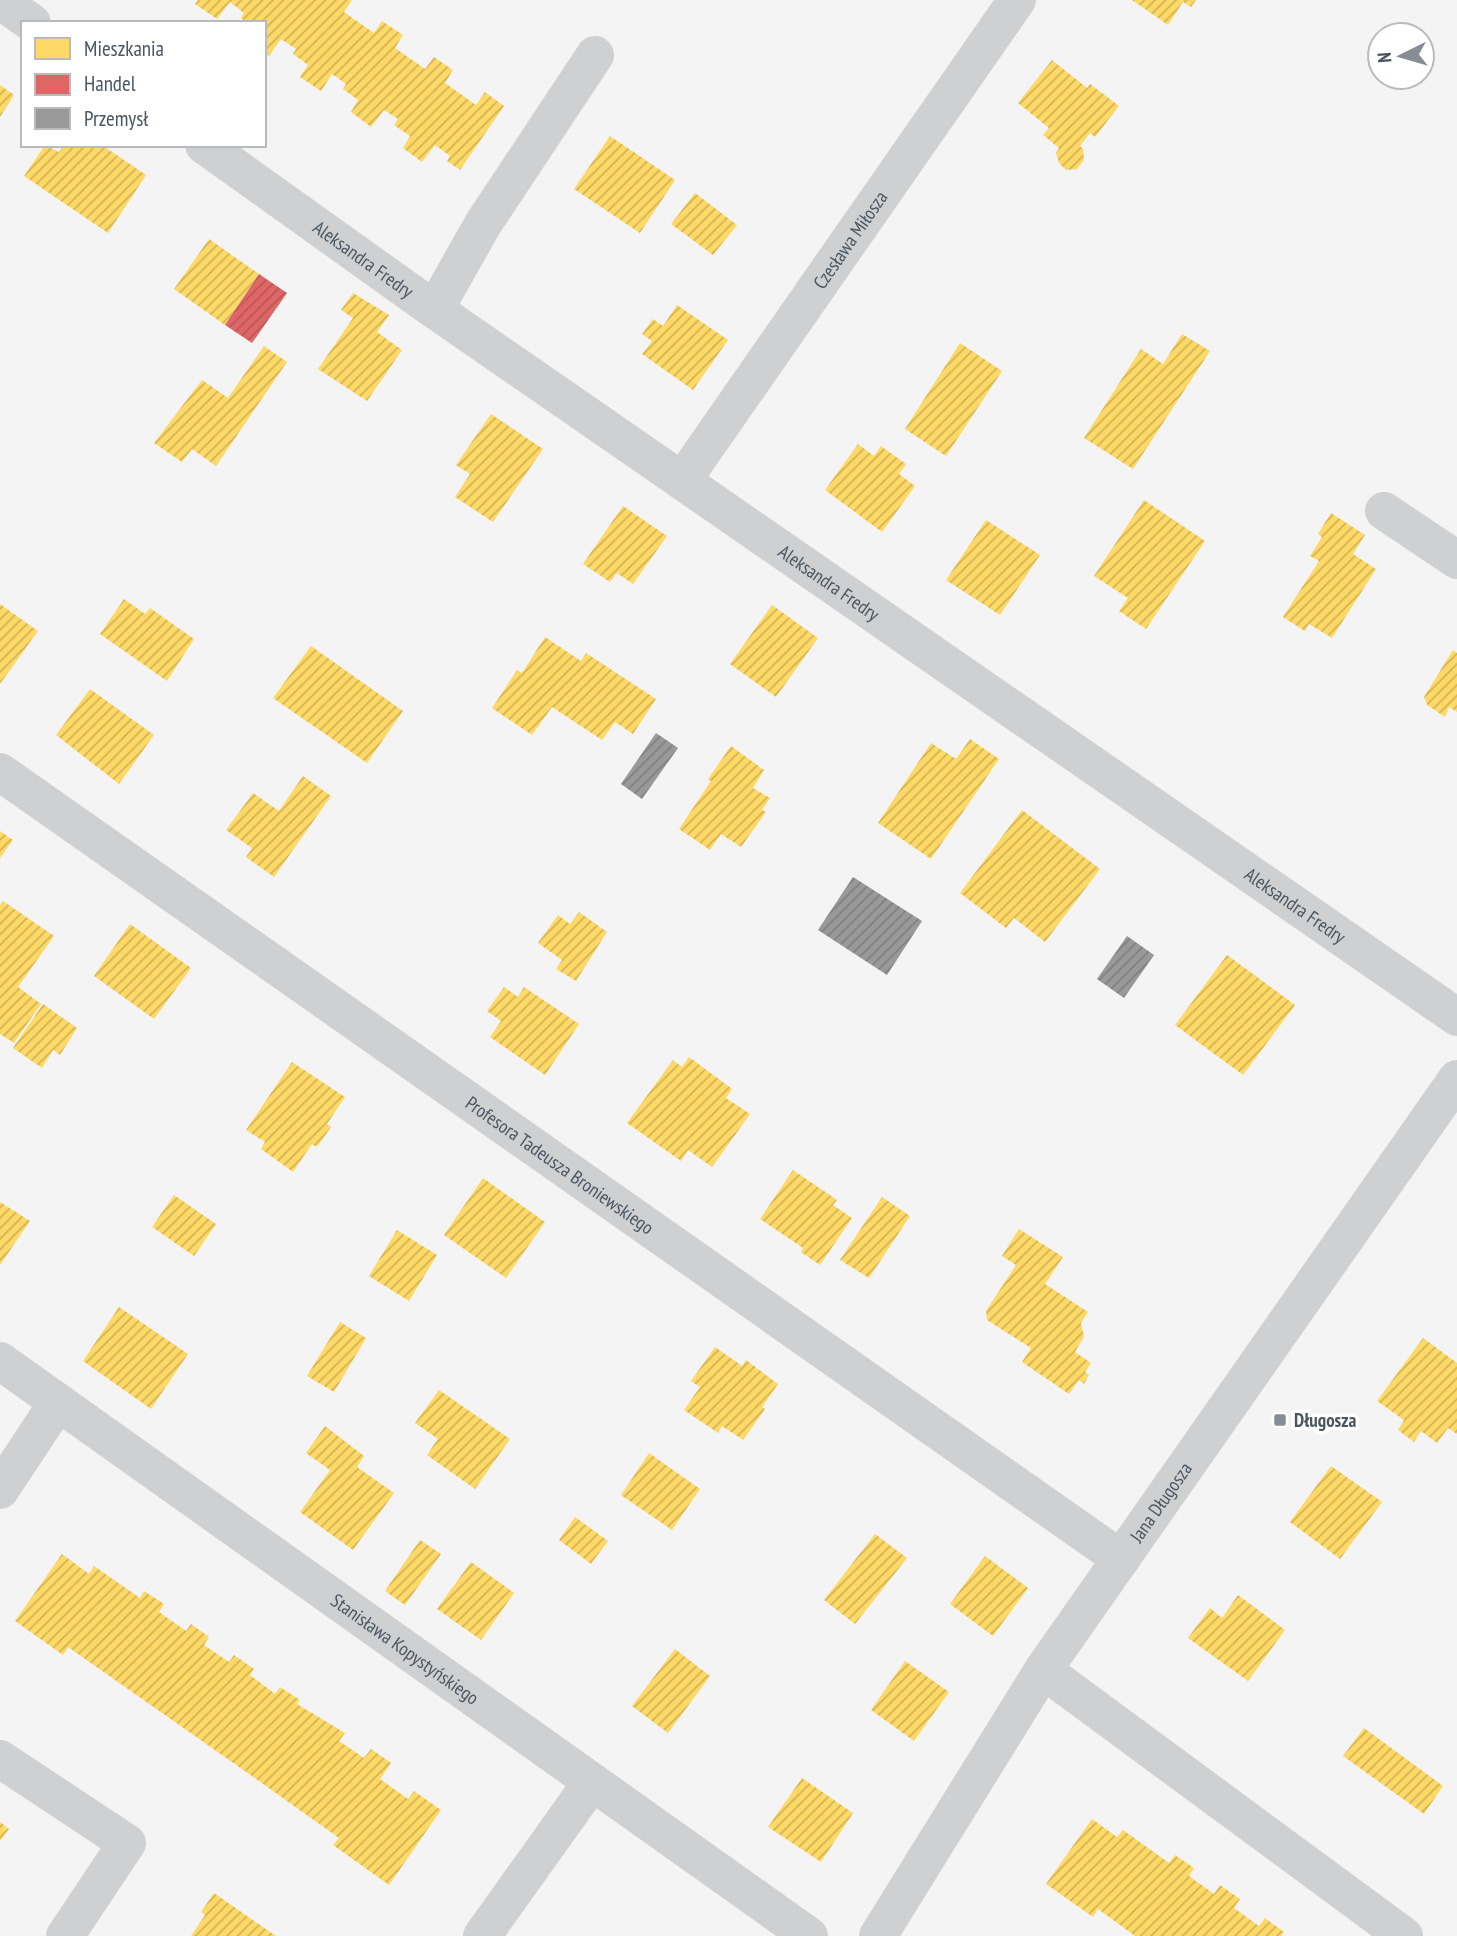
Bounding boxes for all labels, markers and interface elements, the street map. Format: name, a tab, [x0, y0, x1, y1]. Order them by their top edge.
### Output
legend	[21, 21, 266, 147]
north arrow	[1366, 21, 1436, 91]
text: Mieszkania	[84, 35, 164, 62]
text: N	[1372, 51, 1396, 64]
text: Handel	[84, 70, 136, 97]
text: Przemysł	[84, 105, 148, 132]
street label: Czesława Miłosza	[808, 186, 892, 293]
street label: Aleksandra Fredry	[309, 215, 419, 303]
street label: Aleksandra Fredry	[774, 539, 885, 626]
street label: Aleksandra Fredry	[1240, 862, 1351, 949]
street label: Profesora Tadeusza Broniewskiego	[461, 1091, 659, 1239]
place label: Długosza	[1294, 1408, 1356, 1432]
marker: Długosza	[1272, 1412, 1288, 1428]
street label: Jana Długosza	[1124, 1457, 1197, 1548]
street label: Stanisława Kopystyńskiego	[326, 1588, 484, 1710]

